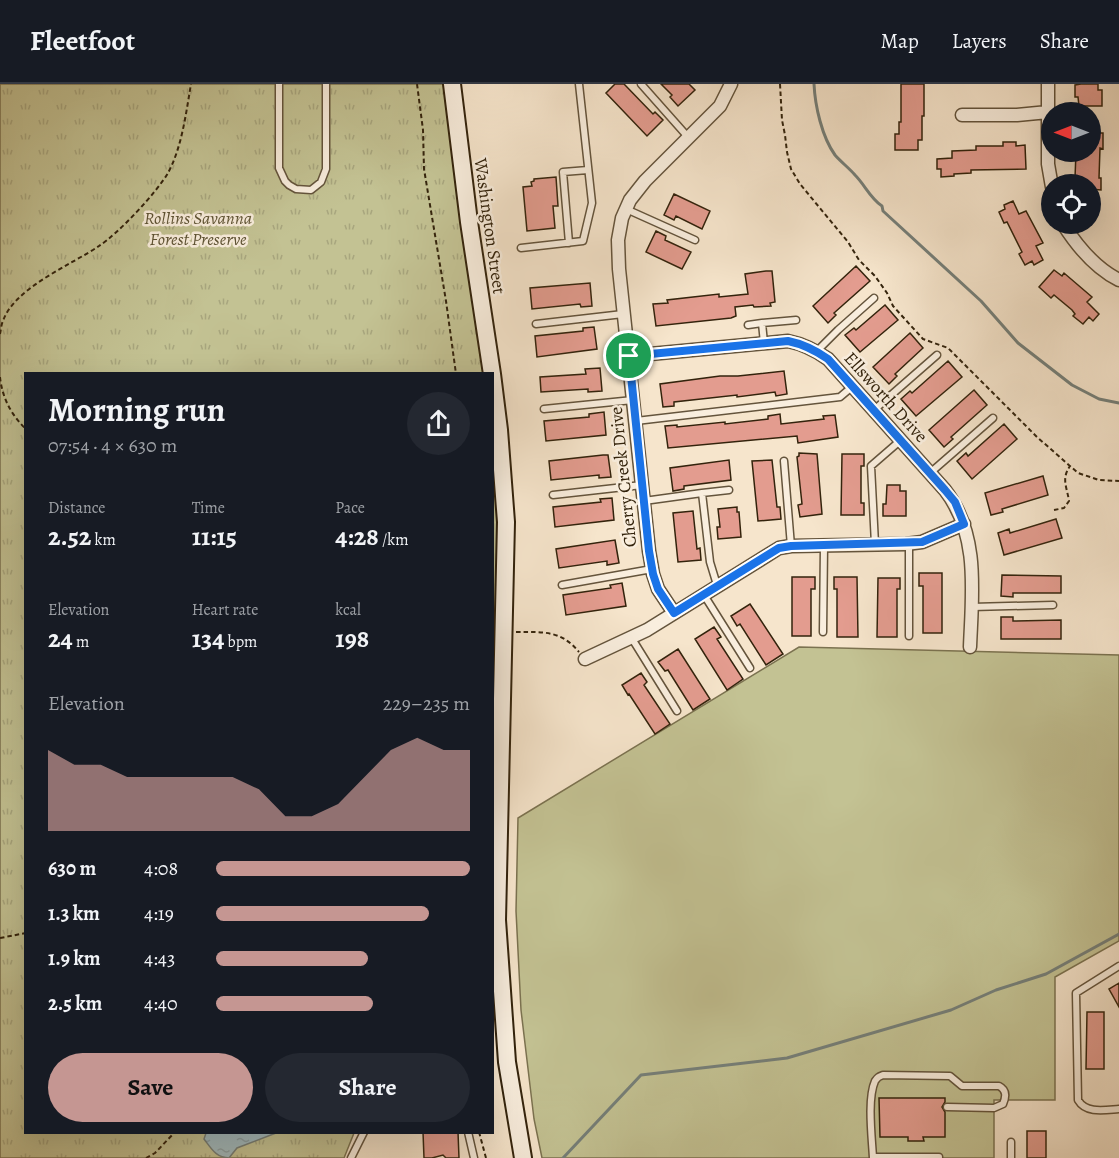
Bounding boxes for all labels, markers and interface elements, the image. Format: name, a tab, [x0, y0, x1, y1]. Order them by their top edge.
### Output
text: Fleetfoot	[30, 22, 135, 60]
text: Map	[880, 27, 919, 55]
text: Layers	[952, 27, 1007, 55]
text: Share	[1040, 27, 1089, 55]
north arrow	[1041, 102, 1101, 162]
map controls	[1041, 102, 1101, 234]
street label: Washington Street	[468, 155, 511, 296]
button: locate	[1041, 174, 1101, 234]
park label: Rollins Savanna Forest Preserve	[144, 206, 252, 251]
pin	[603, 330, 654, 381]
icon: arrive	[612, 339, 645, 372]
street label: Ellsworth Drive	[839, 346, 933, 448]
text: Morning run	[48, 387, 225, 432]
button: share	[407, 392, 470, 455]
street label: Cherry Creek Drive	[604, 405, 642, 549]
text: 07:54 · 4 × 630 m	[48, 432, 177, 459]
text: Distance	[48, 497, 105, 519]
text: Time	[192, 497, 225, 519]
text: Pace	[335, 497, 365, 519]
text: 2.52	[48, 519, 91, 554]
text: 11:15	[192, 519, 237, 554]
text: 4:28	[335, 519, 379, 554]
text: km	[91, 529, 116, 551]
text: /km	[379, 529, 408, 551]
text: Elevation	[48, 599, 109, 621]
text: Heart rate	[192, 599, 258, 621]
text: kcal	[335, 599, 361, 621]
text: 24	[48, 621, 73, 656]
text: 134	[192, 621, 224, 656]
text: 198	[335, 621, 369, 656]
text: m	[73, 631, 89, 653]
text: bpm	[224, 631, 257, 653]
text: Elevation	[48, 690, 125, 717]
text: 229–235 m	[383, 690, 470, 717]
text: 630 m	[48, 855, 96, 882]
text: 4:08	[144, 855, 178, 882]
text: 1.3 km	[48, 900, 100, 927]
text: 4:19	[144, 900, 174, 927]
text: 1.9 km	[48, 945, 101, 972]
text: 4:43	[144, 945, 175, 972]
text: 2.5 km	[48, 990, 102, 1017]
text: 4:40	[144, 990, 178, 1017]
button: Save	[48, 1053, 253, 1122]
button: Share	[265, 1053, 470, 1122]

